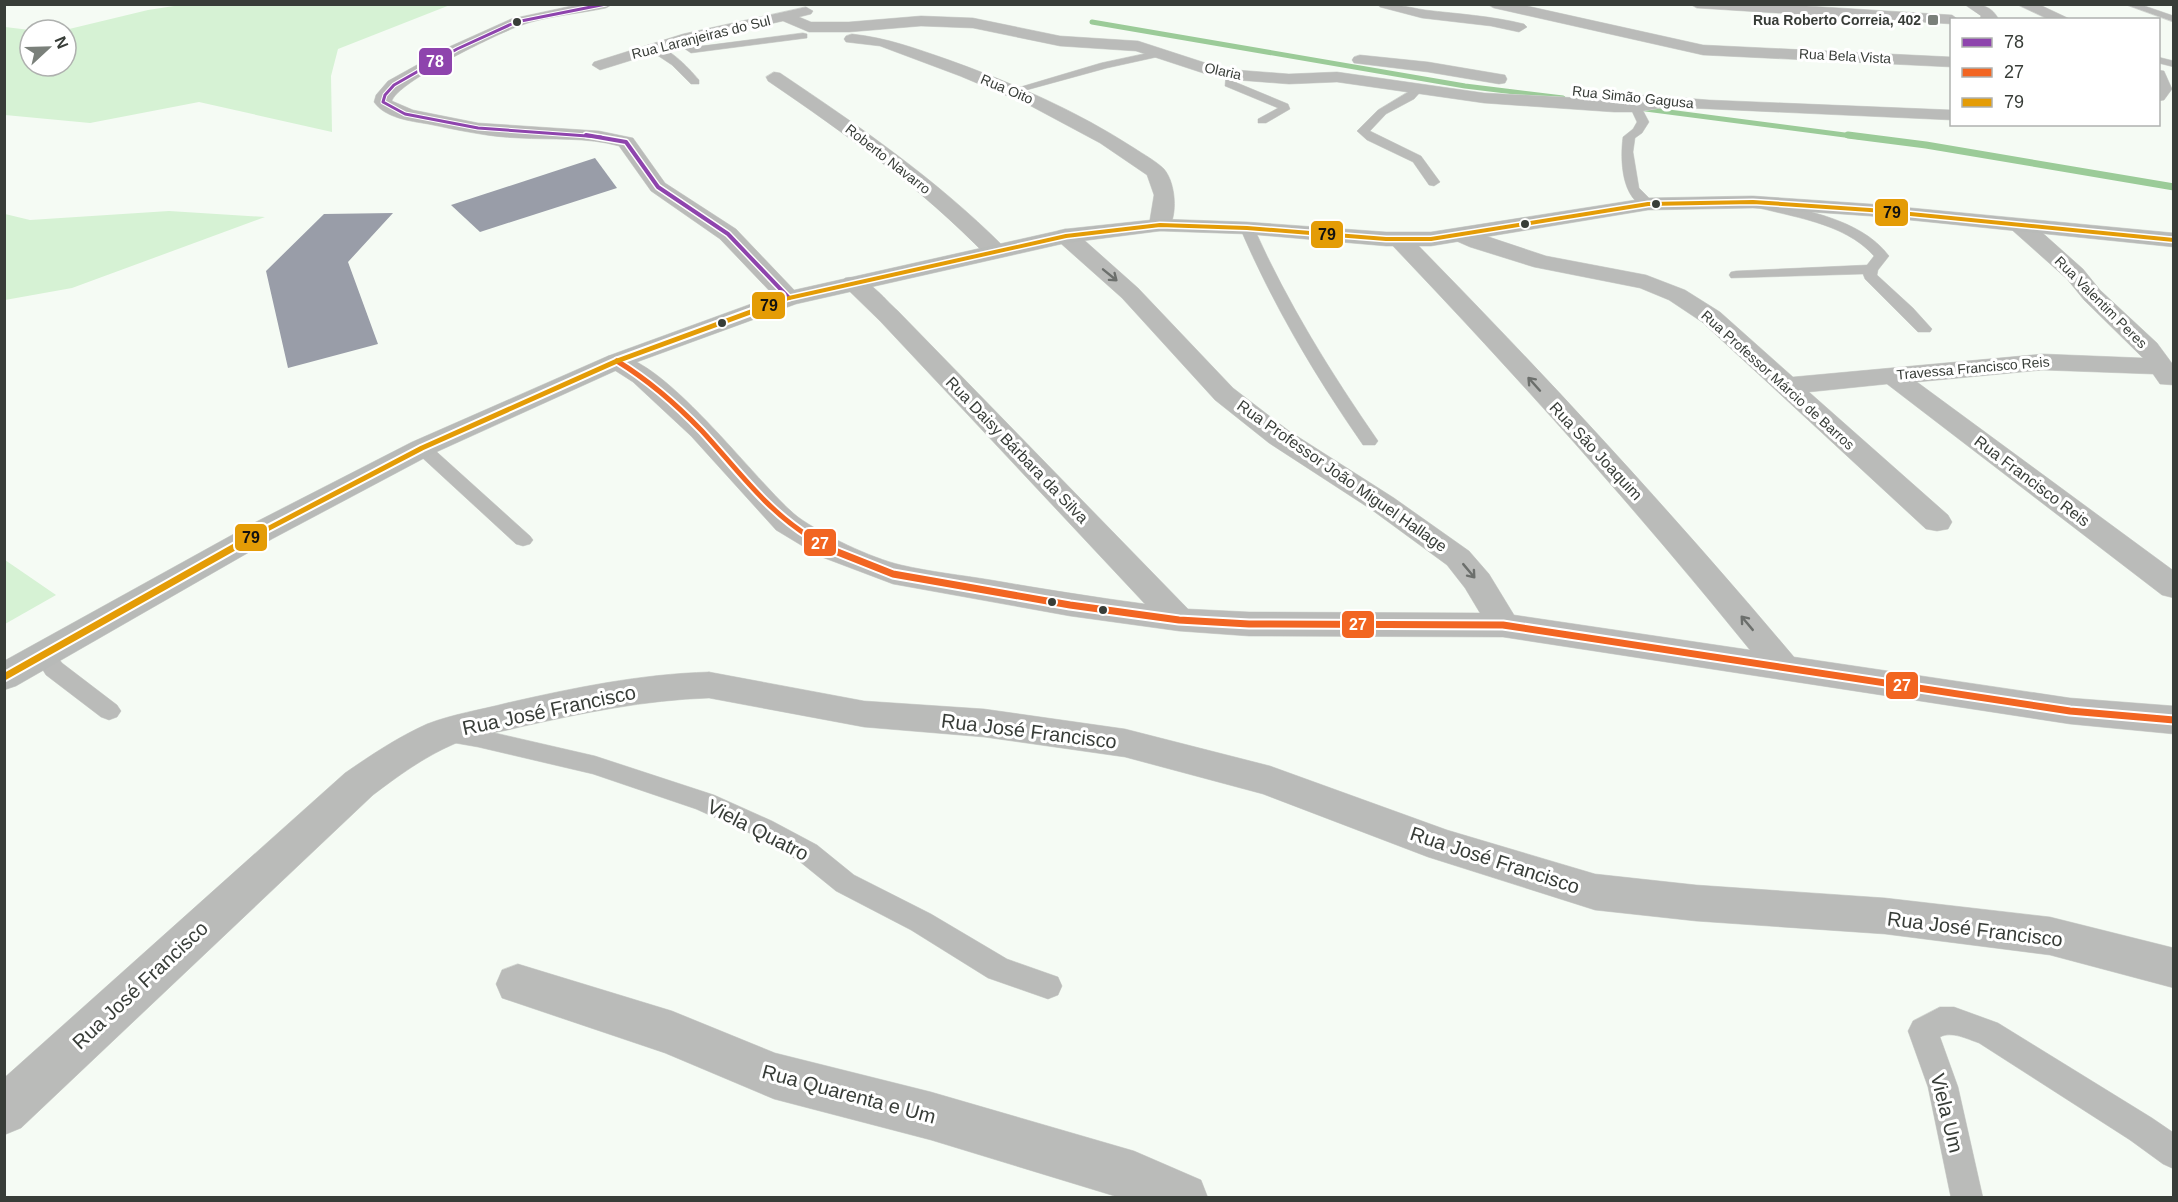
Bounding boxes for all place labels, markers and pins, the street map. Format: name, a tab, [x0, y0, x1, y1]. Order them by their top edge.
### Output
place label: Rua Roberto Correia, 402	[1753, 12, 1921, 28]
marker: Rua Roberto Correia, 402	[1926, 13, 1940, 27]
unlabelled marker	[511, 16, 523, 28]
unlabelled marker	[1650, 198, 1662, 210]
unlabelled marker	[1519, 218, 1531, 230]
unlabelled marker	[716, 317, 728, 329]
unlabelled marker	[1046, 596, 1058, 608]
unlabelled marker	[1097, 604, 1109, 616]

